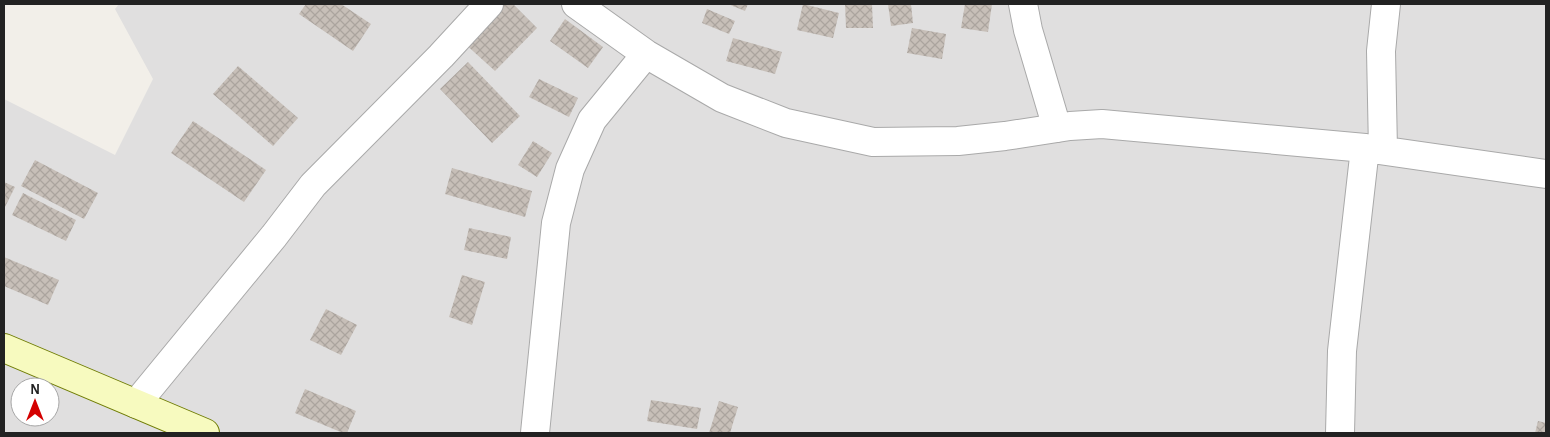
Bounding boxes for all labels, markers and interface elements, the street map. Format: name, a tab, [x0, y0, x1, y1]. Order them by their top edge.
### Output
north arrow	[10, 377, 60, 427]
text: N	[30, 383, 40, 397]

